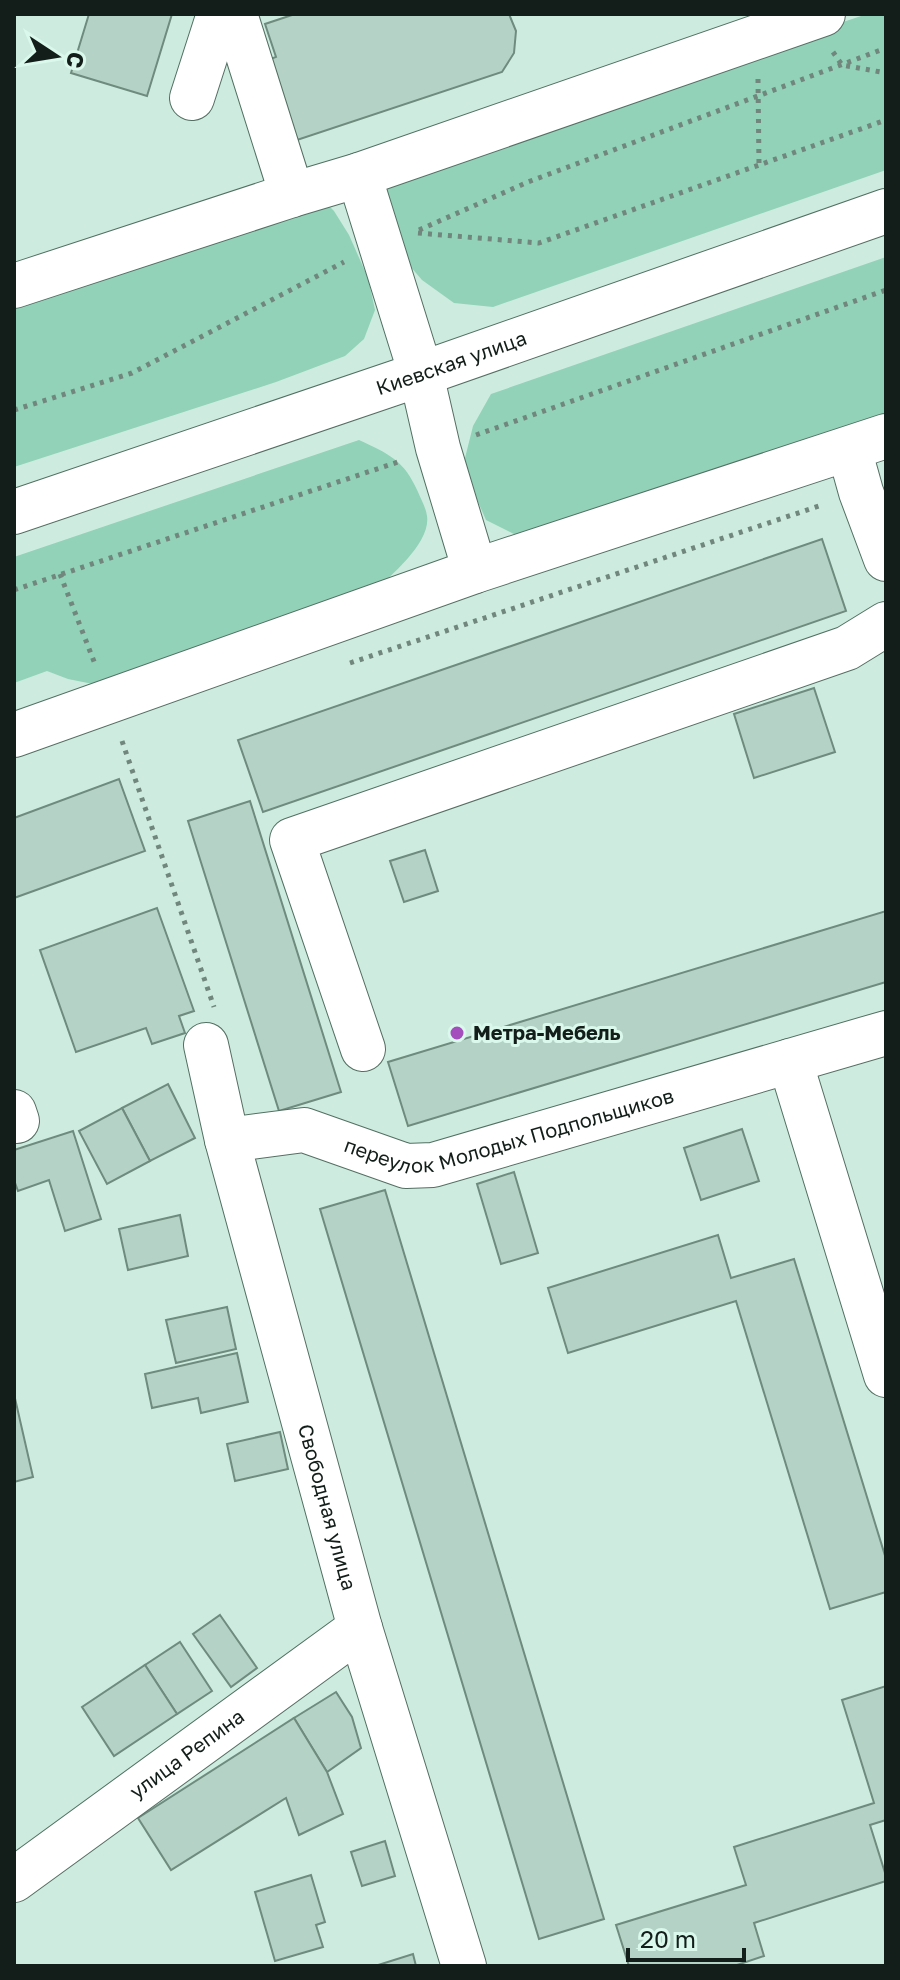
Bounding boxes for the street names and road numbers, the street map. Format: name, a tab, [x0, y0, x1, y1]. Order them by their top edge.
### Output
street label: Киевская улица	[373, 325, 529, 399]
street label: переулок Молодых Подпольщиков	[341, 1083, 676, 1178]
street label: Свободная улица	[294, 1421, 362, 1593]
street label: улица Репина	[124, 1704, 248, 1803]

